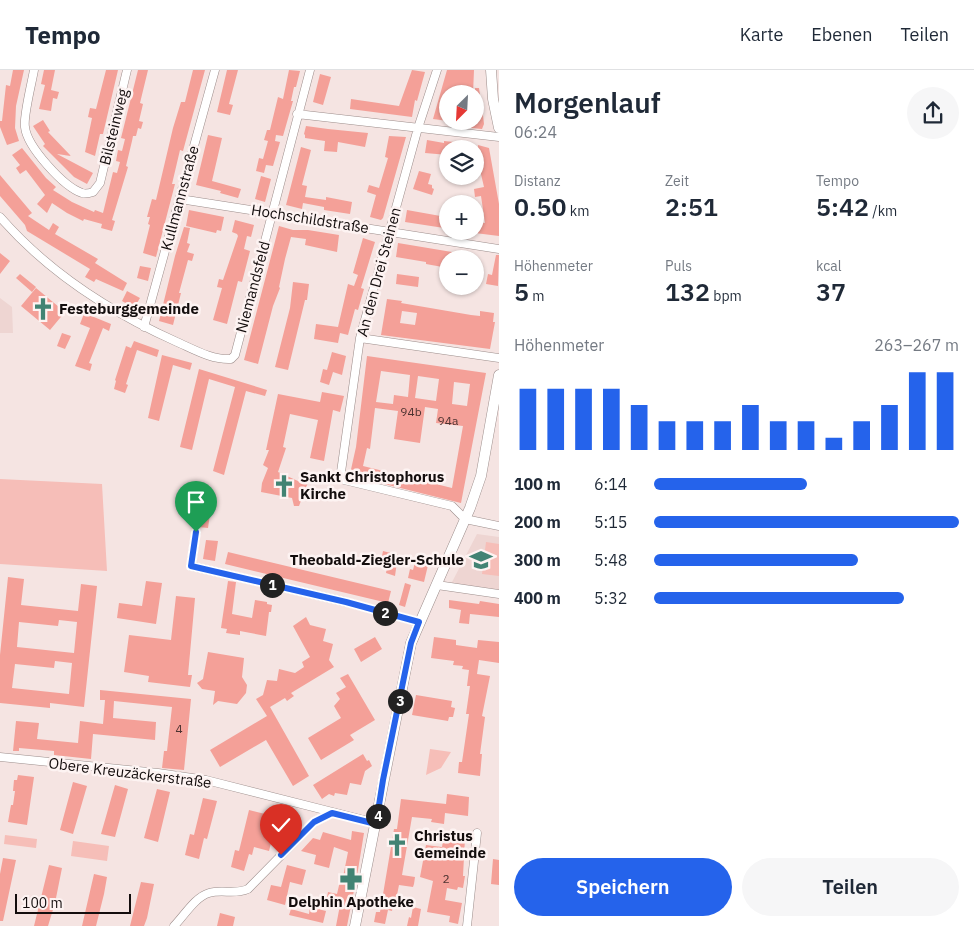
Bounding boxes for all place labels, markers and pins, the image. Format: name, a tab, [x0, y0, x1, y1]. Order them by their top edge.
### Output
church icon: Festeburggemeinde	[30, 296, 56, 322]
place label: Festeburggemeinde	[59, 299, 199, 318]
place label: Sankt Christophorus Kirche	[300, 467, 445, 503]
church icon: Sankt Christophorus Kirche	[271, 473, 297, 499]
pin	[175, 481, 217, 532]
school or university icon: Theobald-Ziegler-Schule	[468, 547, 494, 573]
place label: Theobald-Ziegler-Schule	[290, 550, 464, 569]
pin: 1	[260, 572, 284, 598]
pin: 2	[372, 600, 398, 626]
pin: 3	[388, 688, 412, 714]
pin	[260, 804, 302, 855]
pin: 4	[366, 804, 390, 828]
place label: Christus Gemeinde	[414, 826, 486, 862]
church icon: Christus Gemeinde	[384, 832, 410, 858]
pharmacy icon: Delphin Apotheke	[338, 866, 364, 892]
place label: Delphin Apotheke	[288, 892, 414, 911]

